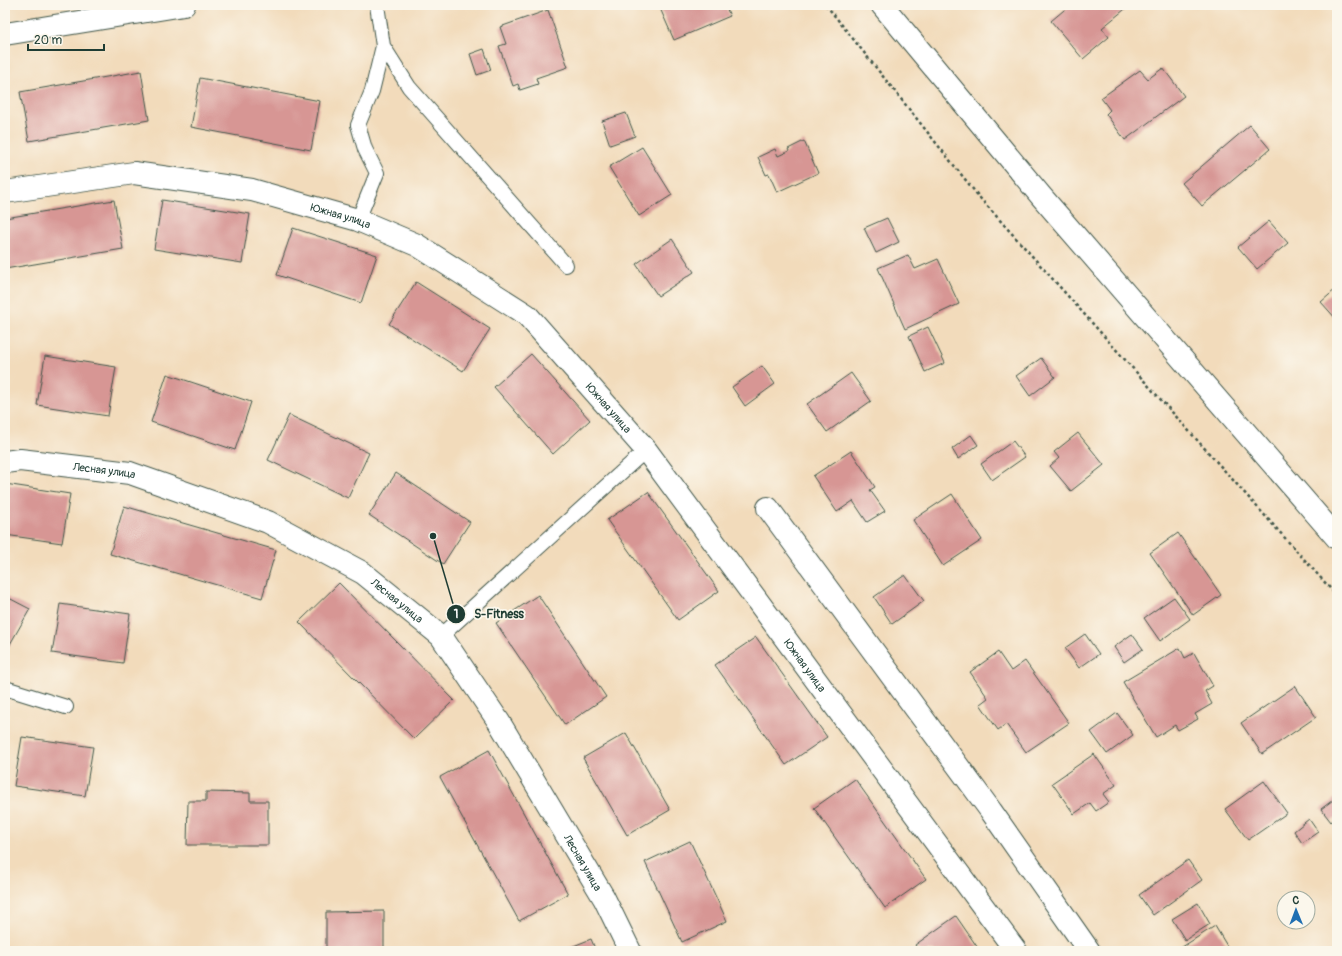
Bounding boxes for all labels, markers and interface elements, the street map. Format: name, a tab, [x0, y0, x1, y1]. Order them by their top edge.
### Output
scale bar	[28, 26, 104, 52]
text: 20 m	[34, 33, 63, 48]
street label: Южная улица	[309, 200, 373, 231]
street label: Южная улица	[583, 380, 634, 435]
street label: Лесная улица	[71, 460, 138, 481]
street label: Лесная улица	[368, 575, 426, 625]
callout: S-Fitness	[446, 602, 532, 626]
text: 1	[454, 607, 458, 622]
text: S-Fitness	[474, 607, 525, 622]
street label: Южная улица	[781, 637, 829, 694]
street label: Лесная улица	[561, 831, 605, 893]
north arrow	[1276, 890, 1316, 930]
text: С	[1292, 894, 1300, 907]

